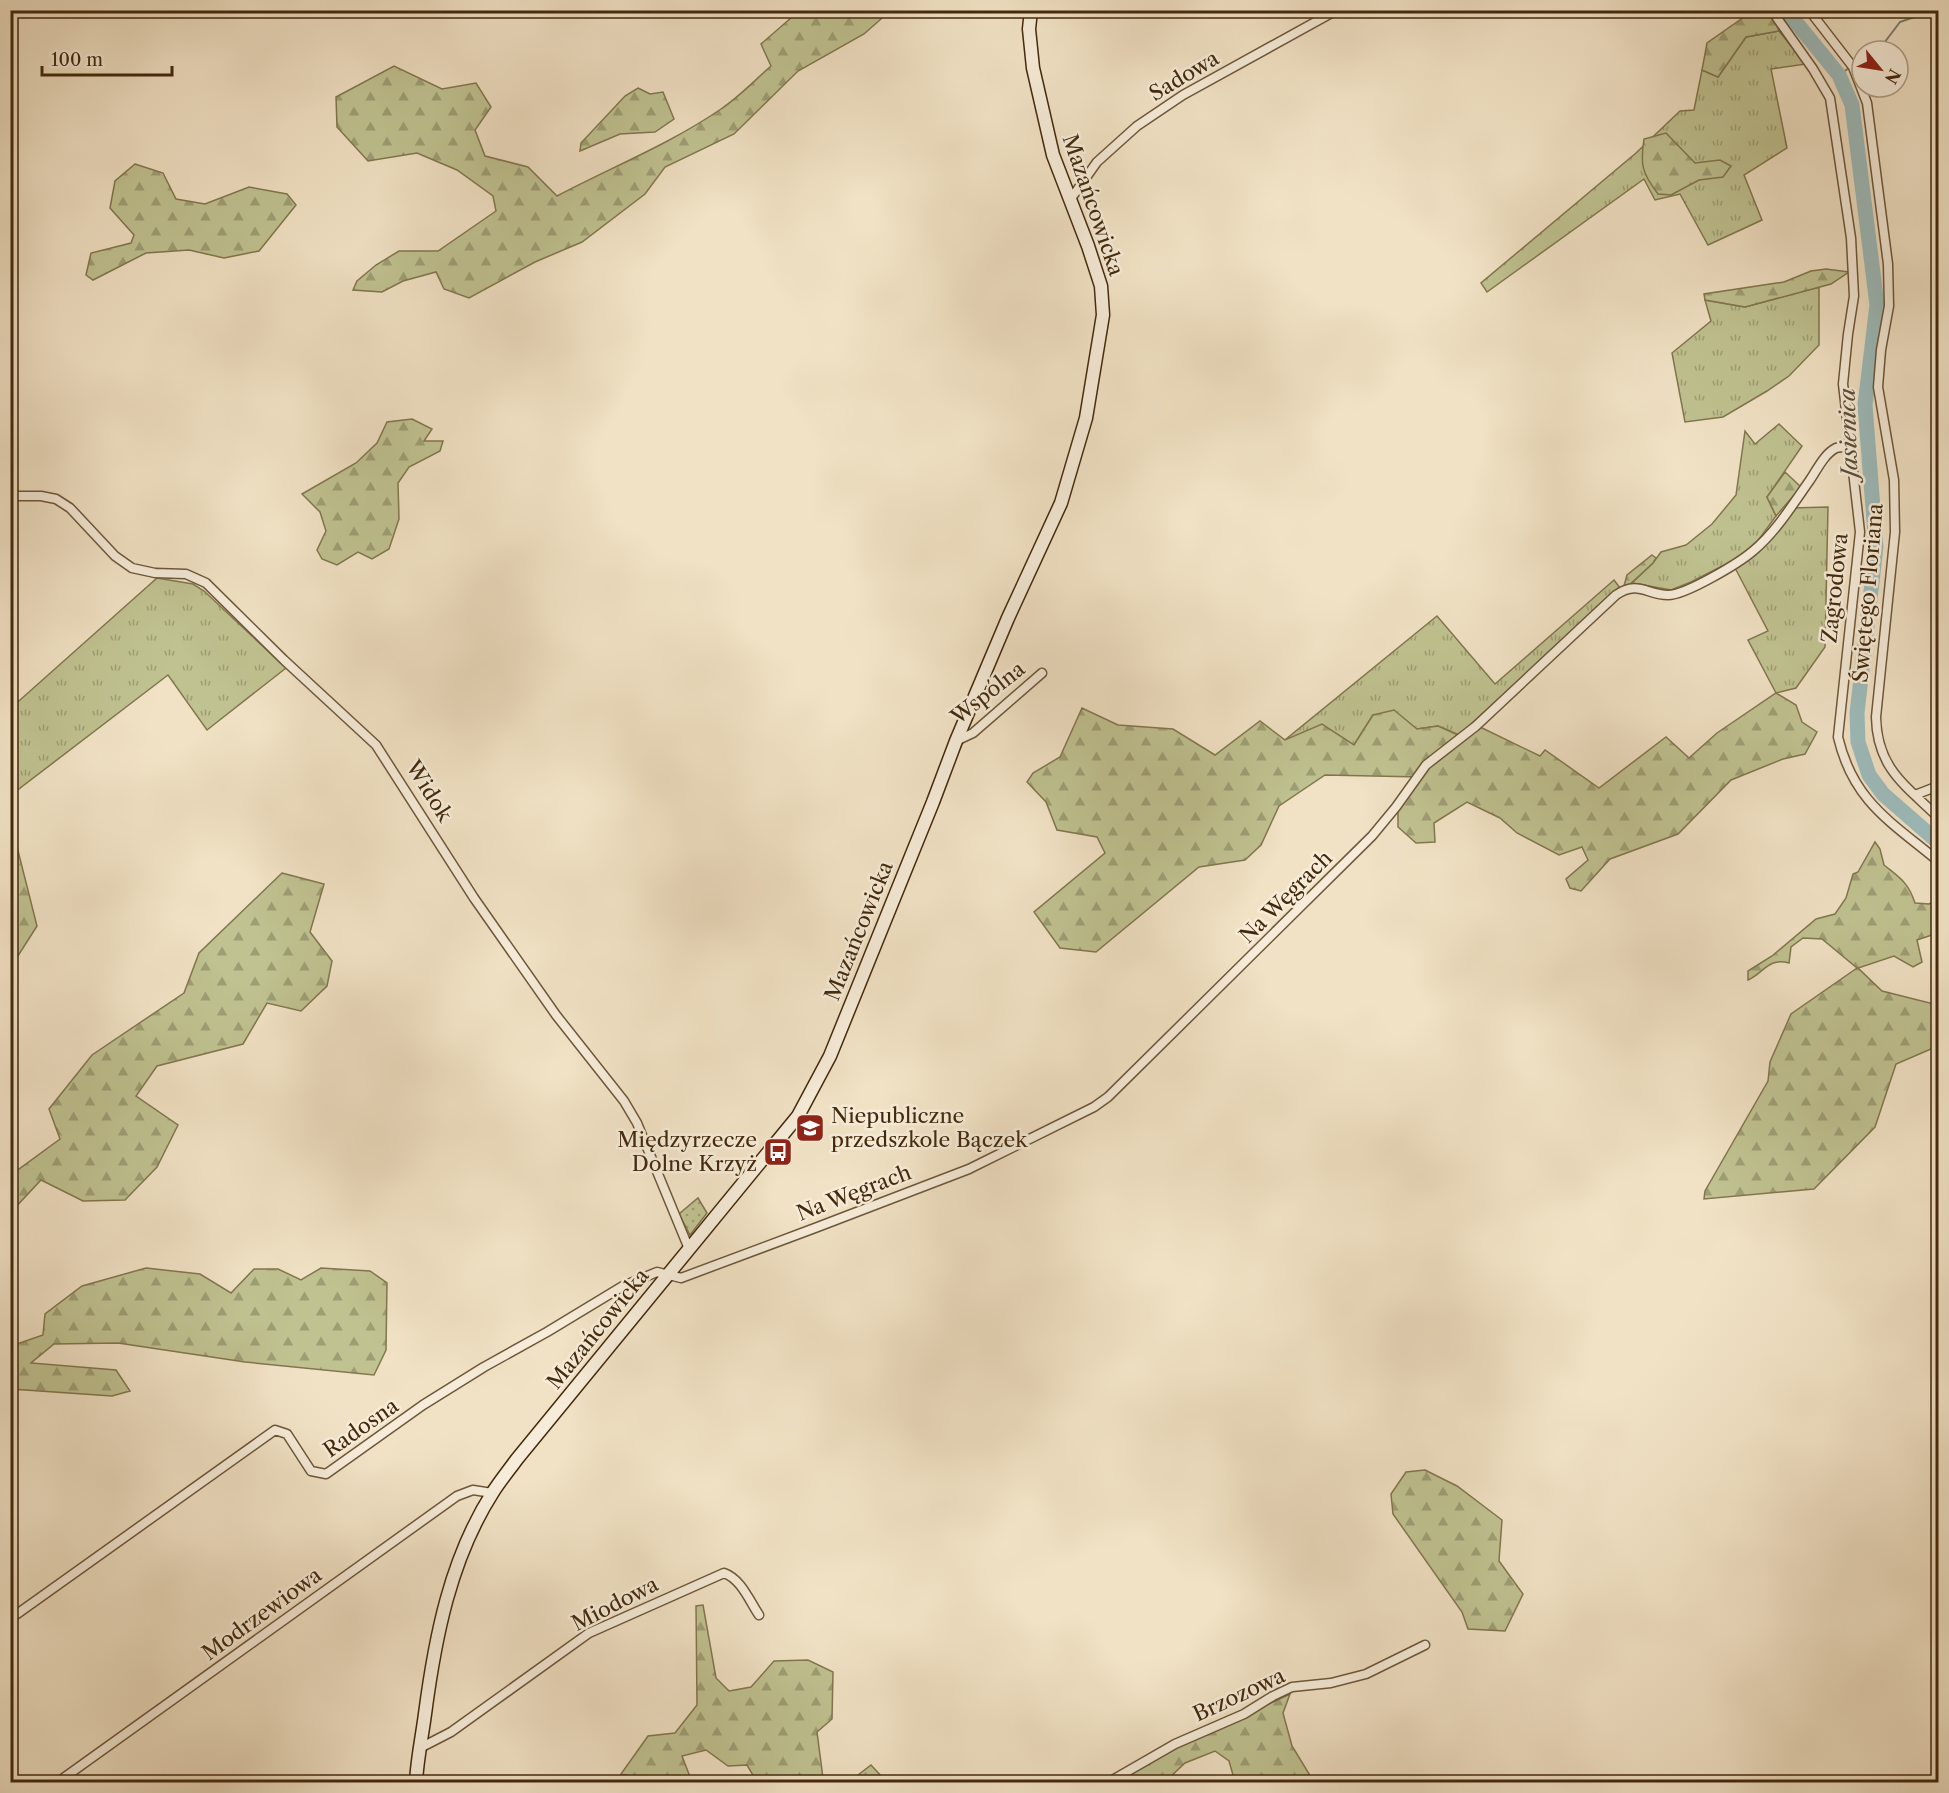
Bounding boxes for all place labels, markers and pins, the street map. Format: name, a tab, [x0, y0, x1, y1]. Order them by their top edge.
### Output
place label: Niepubliczne przedszkole Bączek	[831, 1103, 1028, 1152]
school or university icon: Niepubliczne przedszkole Bączek	[794, 1112, 826, 1144]
place label: Międzyrzecze Dolne Krzyż	[617, 1127, 757, 1176]
bus stop icon: Międzyrzecze Dolne Krzyż	[762, 1136, 794, 1168]

